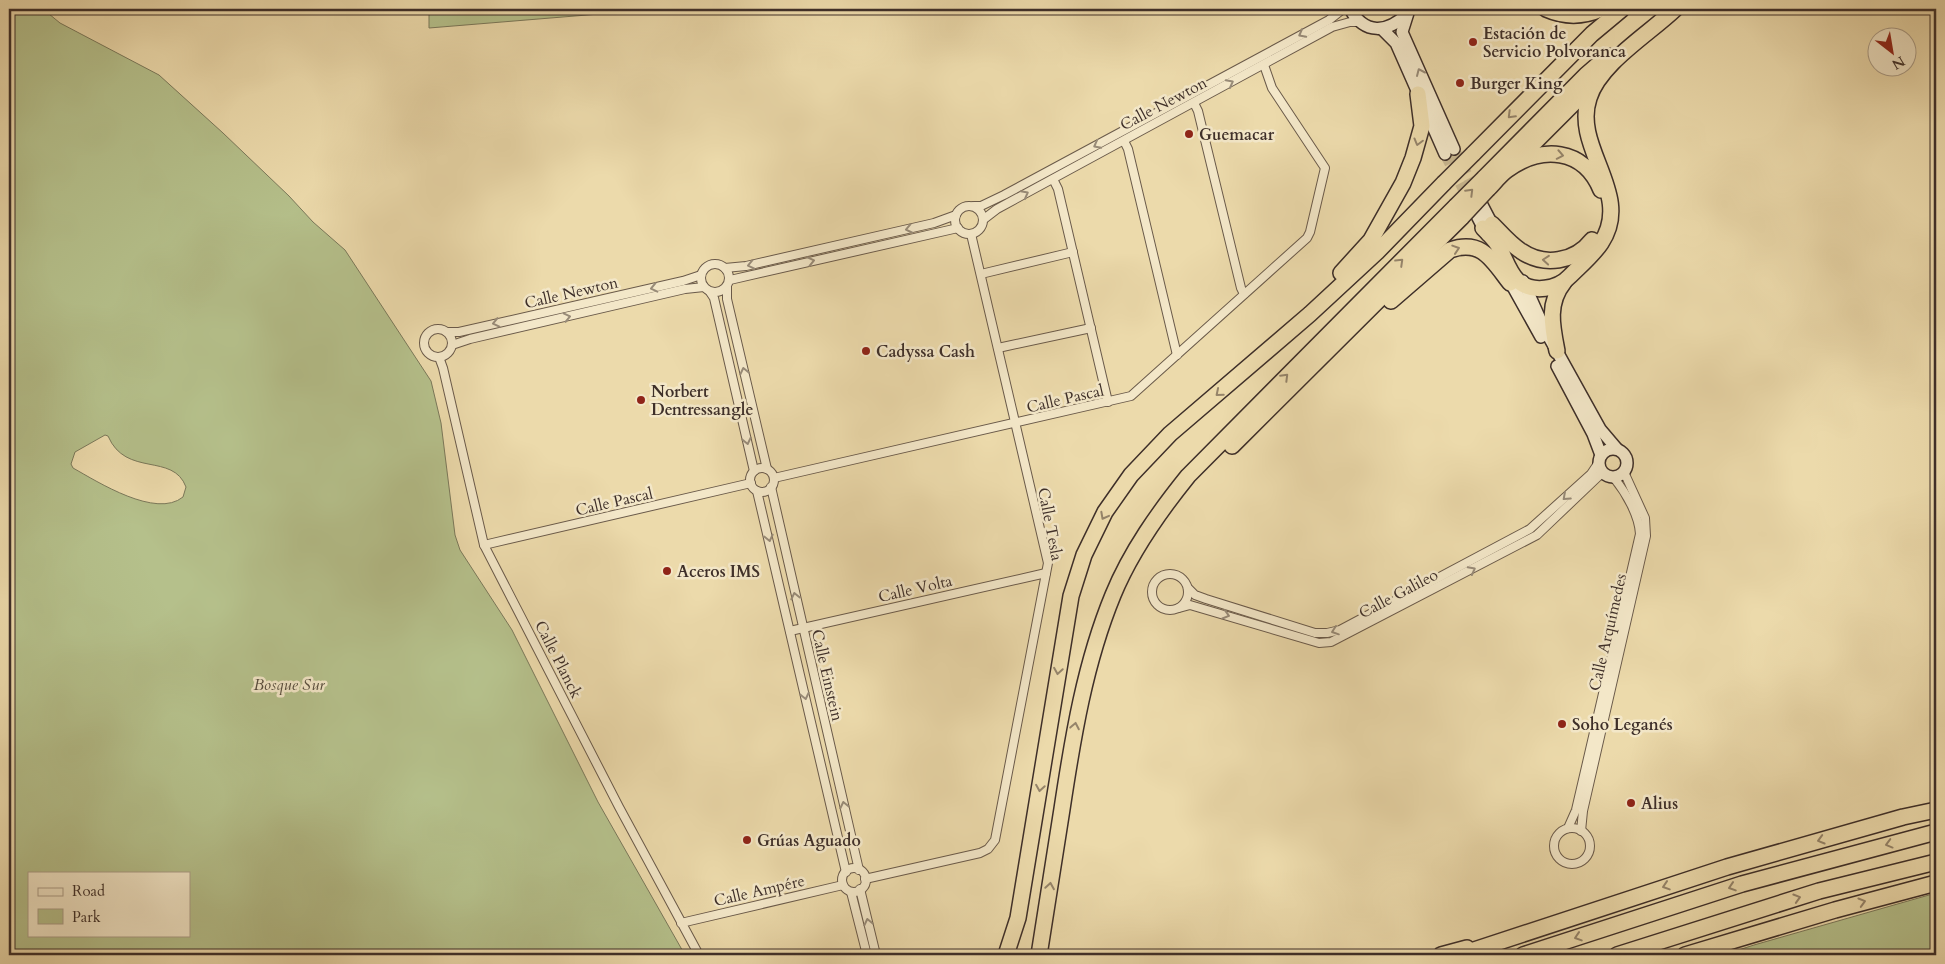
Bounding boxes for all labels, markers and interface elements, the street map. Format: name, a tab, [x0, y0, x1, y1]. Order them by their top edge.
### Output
place label: Estación de Servicio Polvoranca	[1483, 23, 1626, 63]
one-way arrow	[1298, 28, 1307, 38]
north arrow	[1868, 28, 1918, 78]
marker: Estación de Servicio Polvoranca	[1467, 36, 1479, 48]
text: N	[1888, 51, 1909, 74]
one-way arrow	[1415, 68, 1426, 77]
street label: Calle Newton	[1116, 72, 1211, 136]
place label: Burger King	[1470, 73, 1563, 95]
marker: Burger King	[1454, 77, 1466, 89]
one-way arrow	[1224, 79, 1233, 89]
one-way arrow	[1508, 109, 1517, 118]
place label: Guemacar	[1199, 124, 1275, 146]
marker: Guemacar	[1183, 128, 1195, 140]
one-way arrow	[1413, 137, 1424, 146]
one-way arrow	[1093, 139, 1102, 149]
one-way arrow	[1555, 149, 1564, 159]
one-way arrow	[1464, 189, 1473, 198]
one-way arrow	[1020, 190, 1029, 200]
one-way arrow	[905, 223, 914, 233]
one-way arrow	[1452, 244, 1460, 254]
one-way arrow	[1542, 254, 1550, 265]
one-way arrow	[807, 256, 816, 267]
one-way arrow	[746, 259, 755, 269]
one-way arrow	[1394, 259, 1403, 268]
street label: Calle Newton	[522, 272, 620, 314]
one-way arrow	[650, 282, 658, 292]
one-way arrow	[562, 312, 571, 323]
one-way arrow	[491, 317, 500, 328]
place label: Cadyssa Cash	[876, 341, 975, 363]
marker: Cadyssa Cash	[860, 345, 872, 357]
one-way arrow	[739, 366, 750, 375]
one-way arrow	[1279, 374, 1288, 383]
street label: Calle Pascal	[1024, 379, 1106, 419]
place label: Norbert Dentressangle	[651, 381, 753, 421]
one-way arrow	[1216, 387, 1225, 396]
marker: Norbert Dentressangle	[635, 394, 647, 406]
one-way arrow	[741, 436, 752, 445]
street label: Calle Pascal	[573, 482, 655, 522]
street label: Calle Tesla	[1032, 486, 1068, 563]
one-way arrow	[1562, 491, 1571, 500]
one-way arrow	[1100, 511, 1110, 520]
one-way arrow	[763, 533, 774, 542]
place label: Aceros IMS	[677, 561, 760, 583]
street label: Calle Galileo	[1355, 564, 1442, 624]
marker: Aceros IMS	[661, 565, 673, 577]
one-way arrow	[1466, 566, 1475, 576]
street label: Calle Volta	[876, 570, 954, 608]
street label: Calle Arquímedes	[1584, 571, 1632, 693]
one-way arrow	[790, 591, 801, 600]
one-way arrow	[1221, 609, 1230, 619]
street label: Calle Planck	[529, 617, 587, 702]
one-way arrow	[1332, 625, 1340, 635]
street label: Calle Einstein	[806, 627, 848, 723]
one-way arrow	[1054, 666, 1064, 675]
park label: Bosque Sur	[253, 674, 325, 696]
one-way arrow	[799, 692, 810, 701]
place label: Soho Leganés	[1572, 714, 1673, 736]
marker: Soho Leganés	[1556, 718, 1568, 730]
one-way arrow	[1069, 721, 1079, 730]
one-way arrow	[1035, 784, 1046, 792]
place label: Alius	[1641, 793, 1678, 815]
marker: Alius	[1625, 797, 1637, 809]
one-way arrow	[839, 801, 850, 810]
place label: Grúas Aguado	[757, 830, 861, 852]
marker: Grúas Aguado	[741, 834, 753, 846]
one-way arrow	[1817, 834, 1826, 845]
one-way arrow	[1885, 838, 1893, 848]
street label: Calle Ampére	[712, 870, 807, 912]
legend	[28, 872, 190, 936]
text: Road	[72, 881, 105, 901]
one-way arrow	[1662, 881, 1670, 891]
one-way arrow	[1044, 882, 1054, 891]
one-way arrow	[1729, 882, 1737, 892]
one-way arrow	[1792, 893, 1801, 903]
one-way arrow	[1857, 898, 1865, 908]
text: Park	[72, 907, 101, 927]
one-way arrow	[863, 918, 874, 927]
one-way arrow	[1574, 931, 1582, 941]

